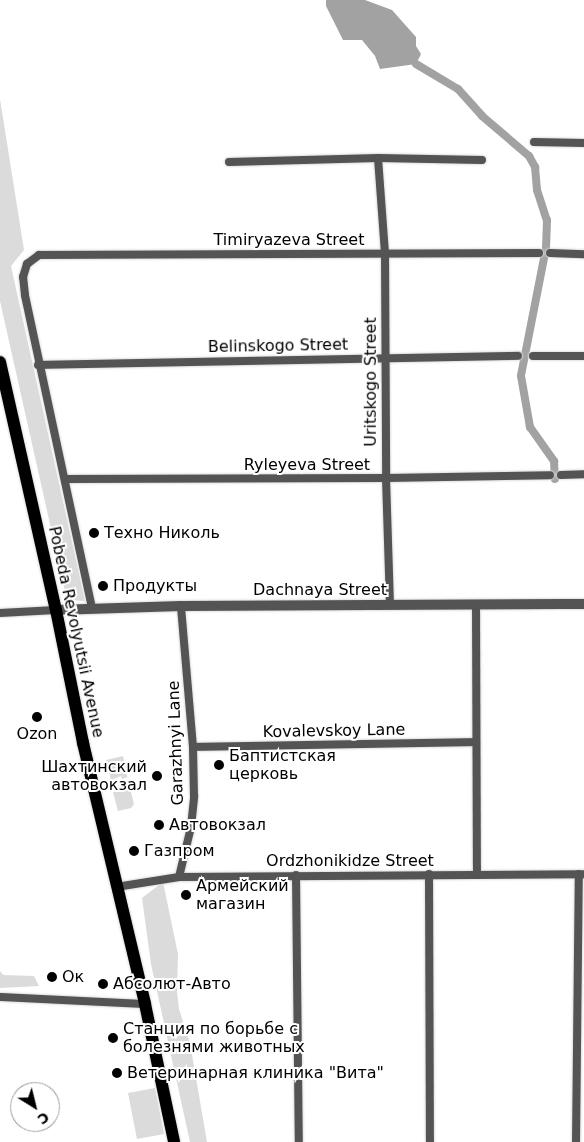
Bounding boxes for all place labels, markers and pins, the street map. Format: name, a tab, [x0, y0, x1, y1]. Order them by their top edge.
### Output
place label: Техно Николь	[104, 523, 220, 543]
marker: Техно Николь	[88, 527, 100, 539]
place label: Продукты	[113, 576, 197, 596]
marker: Продукты	[97, 580, 109, 592]
marker: Ozon	[31, 711, 43, 723]
place label: Ozon	[17, 724, 57, 744]
place label: Баптистская церковь	[229, 746, 336, 784]
place label: Шахтинский автовокзал	[41, 757, 147, 795]
marker: Баптистская церковь	[213, 759, 225, 771]
marker: Шахтинский автовокзал	[151, 770, 163, 782]
place label: Автовокзал	[169, 815, 266, 835]
marker: Автовокзал	[153, 819, 165, 831]
place label: Газпром	[144, 841, 215, 861]
marker: Газпром	[128, 845, 140, 857]
place label: Армейский магазин	[196, 876, 289, 914]
marker: Армейский магазин	[180, 889, 192, 901]
place label: Ок	[62, 967, 84, 987]
marker: Ок	[46, 971, 58, 983]
place label: Абсолют-Авто	[113, 974, 231, 994]
marker: Абсолют-Авто	[97, 978, 109, 990]
place label: Станция по борьбе с болезнями животных	[123, 1019, 305, 1057]
marker: Станция по борьбе с болезнями животных	[107, 1032, 119, 1044]
place label: Ветеринарная клиника "Вита"	[127, 1063, 384, 1083]
marker: Ветеринарная клиника "Вита"	[111, 1067, 123, 1079]

